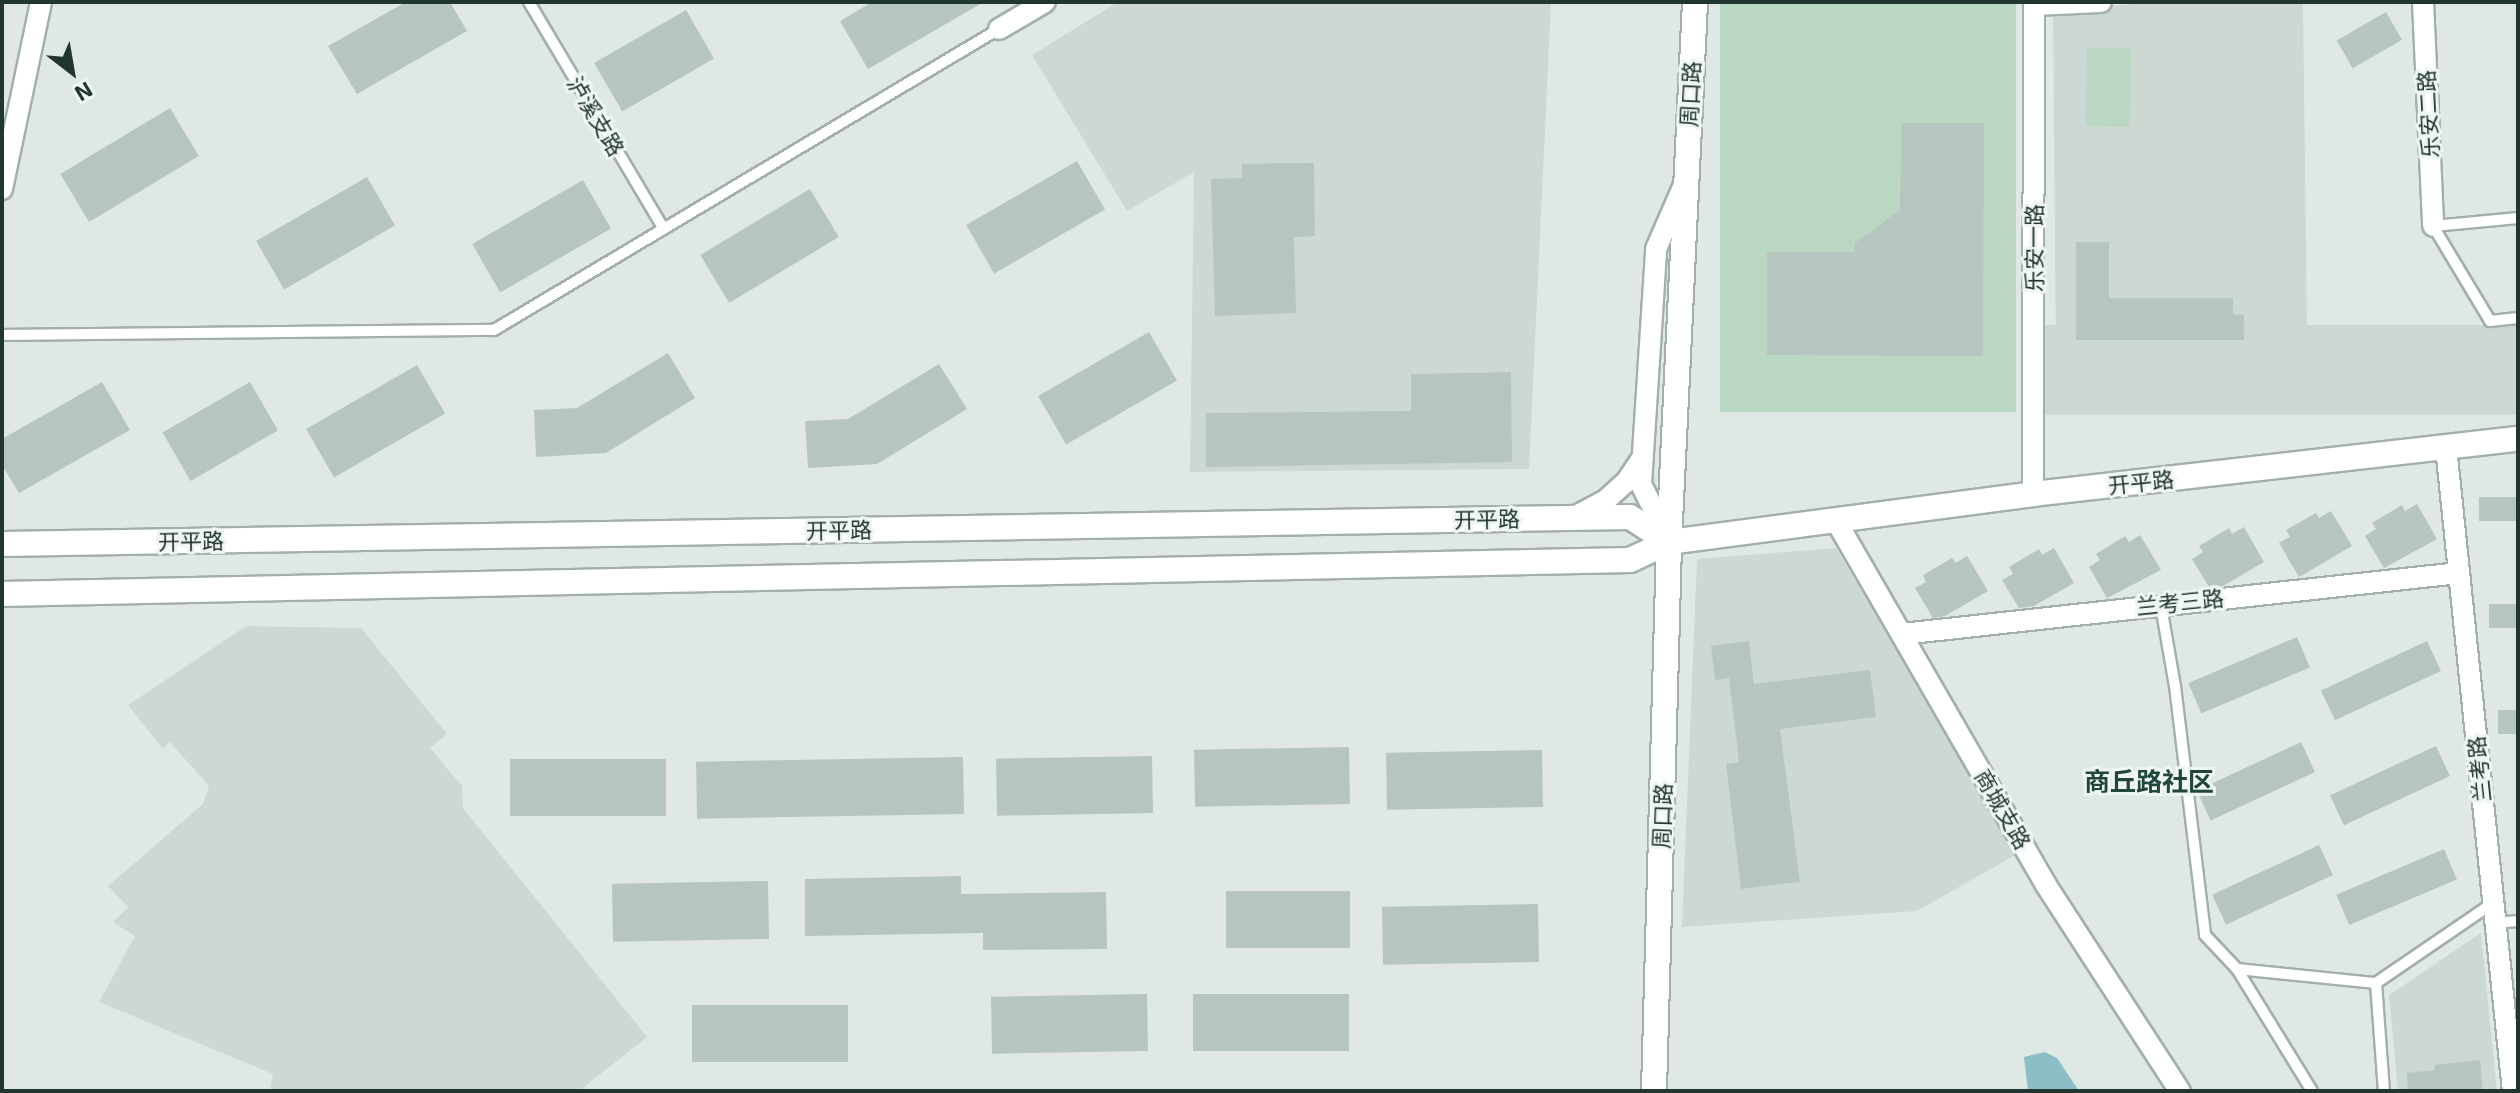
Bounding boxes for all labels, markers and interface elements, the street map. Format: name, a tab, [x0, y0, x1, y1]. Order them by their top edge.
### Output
north arrow	[32, 32, 112, 112]
street label: 周口路	[1675, 60, 1705, 128]
street label: 乐安二路	[2413, 69, 2443, 159]
street label: 泸溪支路	[562, 71, 630, 161]
text: N	[71, 77, 98, 108]
street label: 乐安一路	[2021, 204, 2047, 292]
street label: 开平路	[2107, 465, 2175, 499]
street label: 开平路	[1454, 505, 1520, 533]
street label: 开平路	[806, 516, 872, 544]
street label: 开平路	[158, 527, 224, 555]
street label: 兰考三路	[2135, 584, 2225, 620]
street label: 兰考路	[2462, 735, 2496, 803]
street label: 商城支路	[1970, 764, 2036, 854]
district label: 商丘路社区	[2084, 765, 2214, 797]
street label: 周口路	[1648, 783, 1676, 849]

